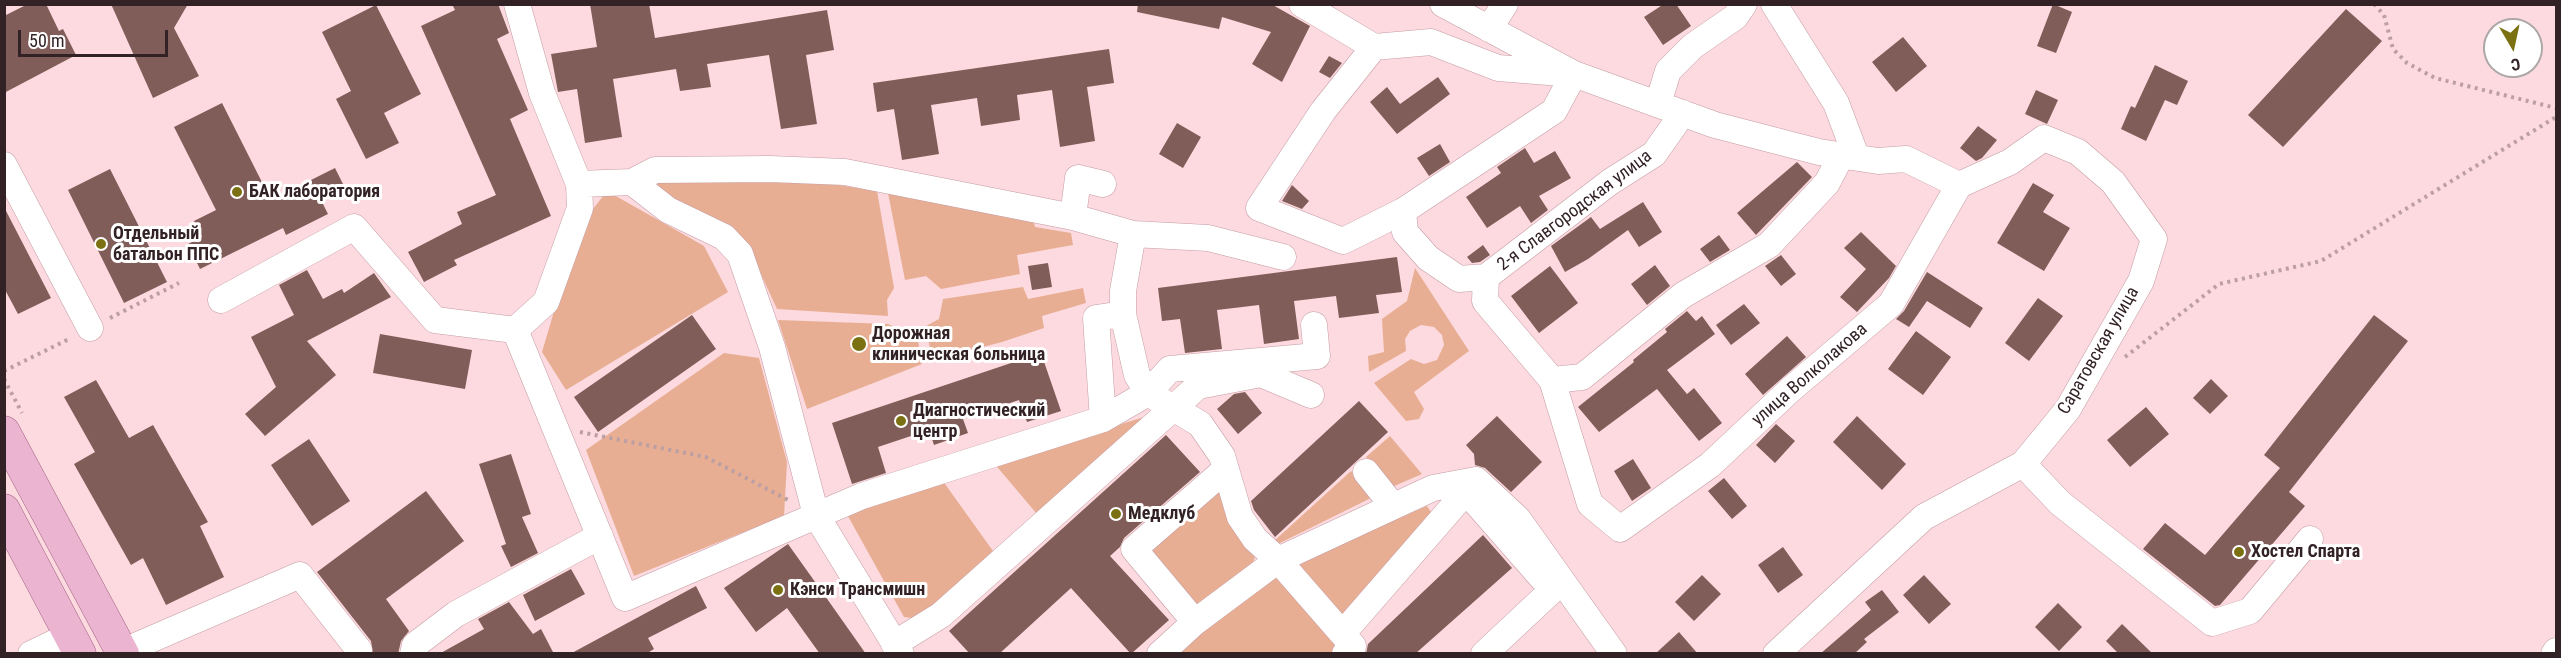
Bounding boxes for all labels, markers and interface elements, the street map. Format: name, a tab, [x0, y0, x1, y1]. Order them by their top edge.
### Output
scale bar	[21, 18, 171, 56]
north arrow	[2483, 18, 2543, 78]
text: 50 m	[29, 30, 64, 51]
text: С	[2510, 54, 2522, 74]
street label: 2-я Славгородская улица	[1494, 146, 1656, 276]
place label: БАК лаборатория	[249, 181, 380, 203]
marker: БАК лаборатория	[230, 185, 244, 199]
place label: Отдельный батальон ППС	[113, 223, 219, 266]
marker: Отдельный батальон ППС	[94, 237, 108, 251]
street label: Саратовская улица	[2054, 283, 2144, 419]
street label: улица Волколакова	[1748, 319, 1872, 431]
place label: Дорожная клиническая больница	[872, 323, 1045, 366]
marker: Дорожная клиническая больница	[850, 335, 868, 353]
place label: Диагностический центр	[913, 400, 1045, 442]
marker: Диагностический центр	[894, 414, 908, 428]
place label: Медклуб	[1128, 503, 1195, 525]
marker: Медклуб	[1109, 507, 1123, 521]
place label: Хостел Спарта	[2251, 541, 2360, 563]
marker: Хостел Спарта	[2232, 545, 2246, 559]
place label: Кэнси Трансмишн	[790, 579, 925, 601]
marker: Кэнси Трансмишн	[771, 583, 785, 597]

